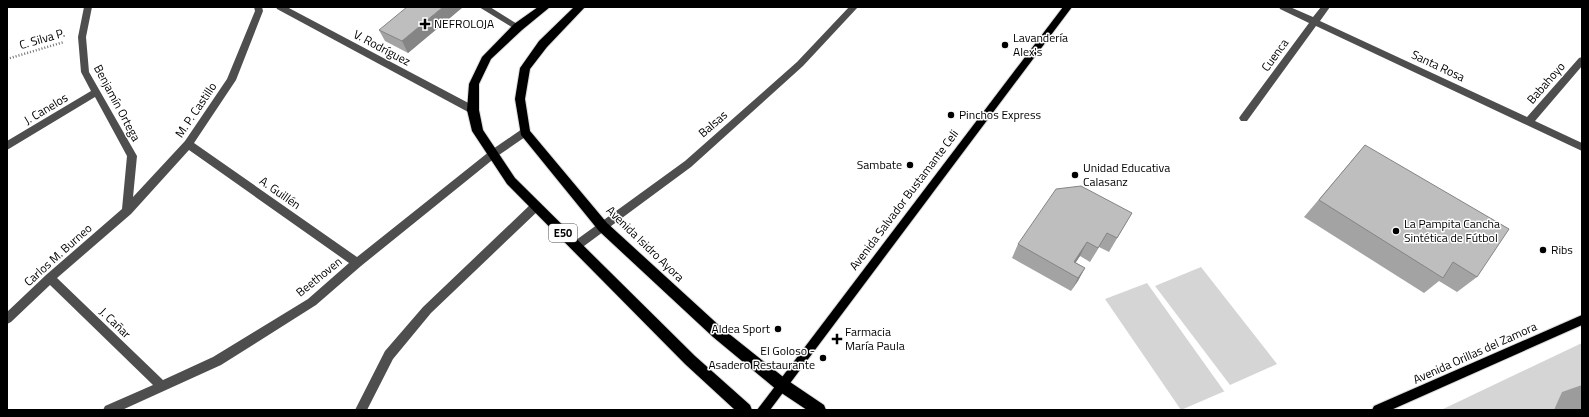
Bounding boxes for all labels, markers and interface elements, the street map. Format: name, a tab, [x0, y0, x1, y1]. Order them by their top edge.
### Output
place label: NEFROLOJA	[434, 14, 494, 33]
marker: NEFROLOJA	[419, 18, 431, 30]
street label: C. Silva P.	[17, 23, 67, 54]
street label: V. Rodríguez	[350, 25, 414, 71]
place label: Lavandería Alex's	[1013, 28, 1068, 61]
street label: Cuenca	[1256, 34, 1293, 75]
marker: Lavandería Alex's	[1000, 40, 1010, 50]
street label: Santa Rosa	[1408, 45, 1468, 86]
street label: Babahoyo	[1522, 57, 1569, 108]
street label: Benjamín Ortega	[89, 61, 146, 145]
street label: M. P. Castillo	[170, 78, 221, 141]
street label: J. Canelos	[20, 88, 72, 129]
street label: Balsas	[694, 105, 732, 142]
place label: Pinchos Express	[959, 105, 1041, 124]
marker: Pinchos Express	[946, 110, 956, 120]
street label: Avenida Salvador Bustamante Celi	[844, 125, 963, 274]
place label: Sambate	[857, 155, 902, 174]
place label: Unidad Educativa Calasanz	[1083, 158, 1170, 191]
marker: Sambate	[905, 160, 915, 170]
marker: Unidad Educativa Calasanz	[1070, 170, 1080, 180]
street label: A. Guillén	[256, 171, 305, 214]
street label: Avenida Isidro Ayora	[602, 201, 689, 286]
place label: La Pampita Cancha Sintética de Fútbol	[1404, 214, 1500, 247]
street label: Carlos M. Burneo	[19, 219, 96, 290]
road number: E50	[549, 224, 577, 242]
marker: La Pampita Cancha Sintética de Fútbol	[1391, 226, 1401, 236]
place label: Ribs	[1551, 240, 1573, 259]
marker: Ribs	[1538, 245, 1548, 255]
street label: Beethoven	[292, 252, 346, 301]
street label: J. Cañar	[95, 303, 136, 343]
street label: Avenida Orillas del Zamora	[1410, 317, 1540, 388]
place label: Aldea Sport	[711, 319, 771, 338]
place label: Farmacia María Paula	[845, 322, 905, 355]
marker: Aldea Sport	[773, 324, 783, 334]
marker: Farmacia María Paula	[832, 334, 842, 344]
place label: El Goloso - Asadero Restaurante	[708, 341, 815, 374]
marker: El Goloso - Asadero Restaurante	[818, 353, 828, 363]

